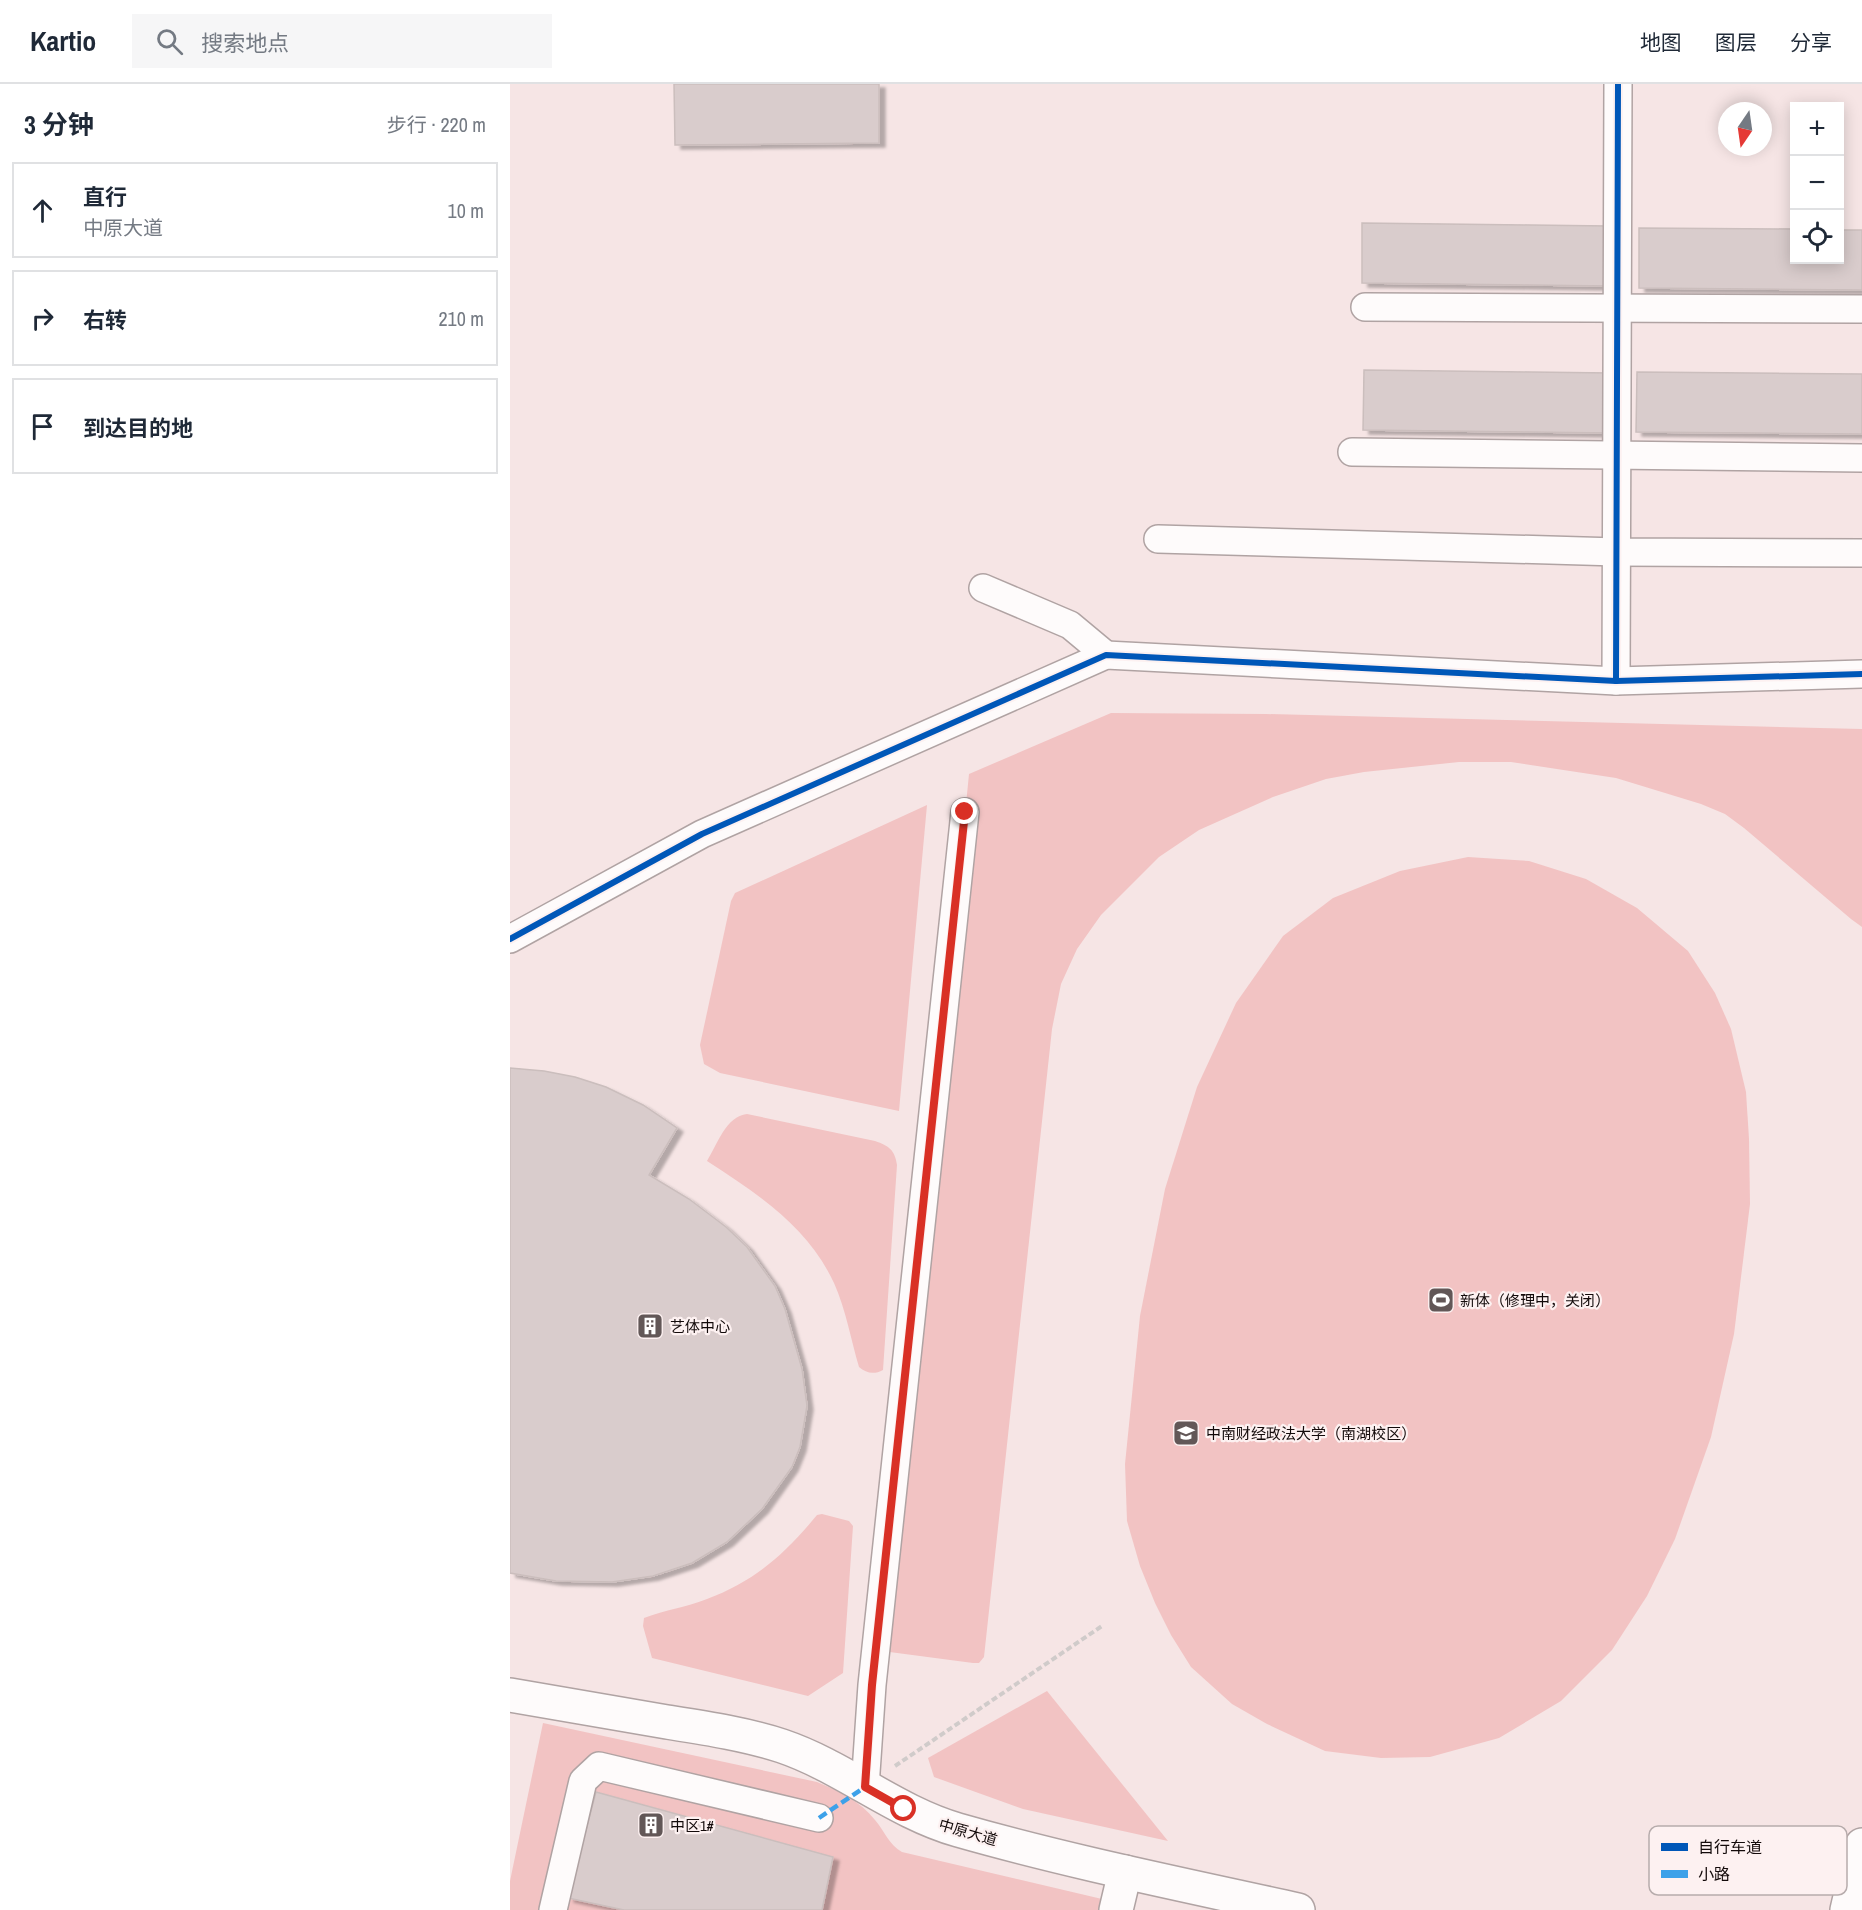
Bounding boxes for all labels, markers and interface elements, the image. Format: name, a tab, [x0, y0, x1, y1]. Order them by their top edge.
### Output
search box	[132, 14, 552, 68]
text: Kartio	[30, 22, 96, 60]
icon: search	[153, 25, 186, 58]
text: 搜索地点	[201, 28, 289, 58]
text: 地图	[1640, 28, 1682, 57]
text: 图层	[1715, 28, 1757, 57]
text: 分享	[1790, 28, 1832, 57]
north arrow	[1718, 102, 1772, 156]
map controls	[1790, 102, 1844, 264]
button: +	[1790, 102, 1844, 156]
text: 3 分钟	[24, 107, 94, 142]
text: 步行 · 220 m	[387, 111, 486, 138]
button: −	[1790, 156, 1844, 210]
text: 直行	[83, 182, 127, 212]
icon: ahead	[26, 194, 59, 227]
text: 10 m	[448, 197, 484, 224]
button: locate	[1790, 210, 1844, 264]
text: 中原大道	[83, 214, 163, 241]
icon: right	[26, 302, 59, 335]
text: 右转	[83, 305, 127, 335]
text: 210 m	[438, 305, 484, 332]
icon: arrive	[26, 410, 59, 443]
text: 到达目的地	[83, 413, 193, 443]
route end	[951, 798, 977, 824]
sports icon: 新体（修理中，关闭）	[1426, 1285, 1456, 1315]
place label: 新体（修理中，关闭）	[1460, 1290, 1610, 1311]
building icon: 艺体中心	[635, 1311, 665, 1341]
place label: 艺体中心	[670, 1316, 730, 1337]
school or university icon: 中南财经政法大学（南湖校区）	[1171, 1418, 1201, 1448]
place label: 中南财经政法大学（南湖校区）	[1206, 1423, 1416, 1444]
route start	[890, 1795, 916, 1821]
building icon: 中区1#	[636, 1810, 666, 1840]
street label: 中原大道	[936, 1814, 1000, 1850]
place label: 中区1#	[670, 1815, 714, 1836]
legend	[1649, 1826, 1847, 1895]
text: 自行车道	[1698, 1836, 1762, 1858]
text: 小路	[1698, 1863, 1730, 1885]

